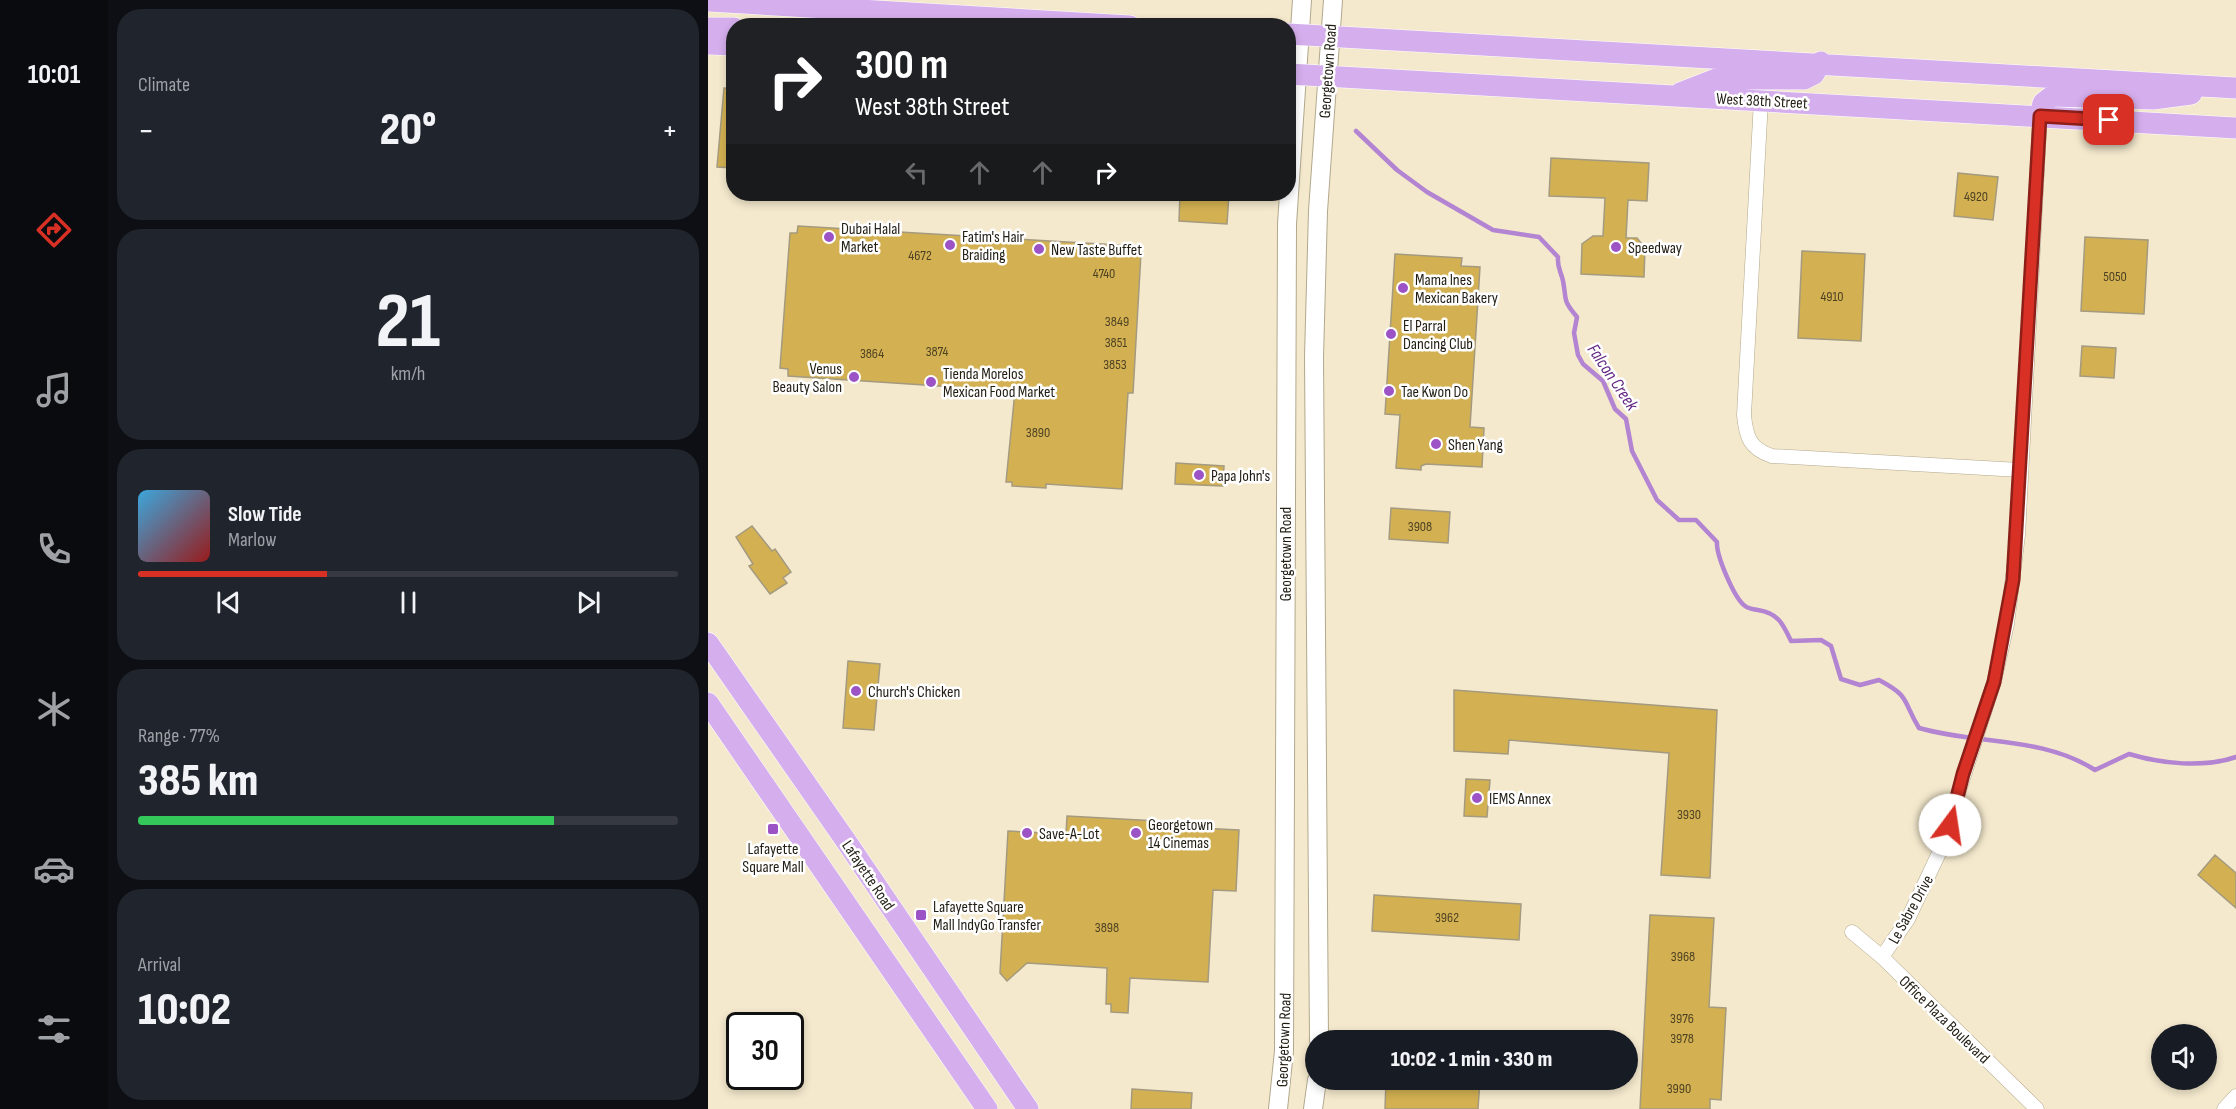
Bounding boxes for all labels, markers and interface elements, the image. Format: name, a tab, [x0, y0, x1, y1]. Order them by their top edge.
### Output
street label: Georgetown Road	[1316, 23, 1341, 119]
text: 300 m	[855, 40, 948, 91]
icon: right	[756, 42, 834, 120]
text: 10:01	[28, 59, 80, 91]
text: Climate	[138, 73, 190, 97]
street label: West 38th Street	[1716, 90, 1808, 113]
text: West 38th Street	[855, 91, 1009, 123]
pin	[2083, 94, 2134, 145]
text: 20°	[380, 103, 436, 158]
icon: arrive	[2092, 103, 2125, 136]
text: −	[138, 111, 154, 151]
text: +	[662, 111, 678, 151]
icon: left	[900, 156, 933, 189]
icon: ahead	[963, 156, 996, 189]
icon: ahead	[1026, 156, 1059, 189]
icon: right	[1089, 156, 1122, 189]
house number: 4920	[1964, 188, 1988, 205]
icon: directions	[33, 209, 75, 251]
place label: Dubai Halal Market	[841, 220, 900, 257]
place label: Fatim's Hair Braiding	[962, 228, 1025, 265]
marker: Dubai Halal Market	[822, 230, 836, 244]
marker: Fatim's Hair Braiding	[943, 238, 957, 252]
place label: Speedway	[1628, 239, 1682, 258]
marker: Speedway	[1609, 240, 1623, 254]
place label: New Taste Buffet	[1051, 241, 1142, 260]
marker: New Taste Buffet	[1032, 242, 1046, 256]
house number: 4672	[908, 247, 932, 264]
house number: 4740	[1093, 265, 1115, 282]
house number: 5050	[2103, 268, 2127, 285]
place label: Mama Ines Mexican Bakery	[1415, 271, 1498, 308]
text: 21	[376, 276, 440, 369]
marker: Mama Ines Mexican Bakery	[1396, 281, 1410, 295]
house number: 4910	[1820, 288, 1844, 305]
house number: 3849	[1105, 313, 1129, 330]
place label: El Parral Dancing Club	[1403, 317, 1473, 354]
marker: El Parral Dancing Club	[1384, 327, 1398, 341]
house number: 3851	[1105, 334, 1127, 351]
water label: Falcon Creek	[1583, 340, 1643, 416]
house number: 3874	[926, 343, 948, 360]
house number: 3864	[860, 345, 884, 362]
house number: 3853	[1103, 356, 1127, 373]
place label: Venus Beauty Salon	[772, 360, 842, 397]
text: km/h	[391, 362, 425, 386]
place label: Tienda Morelos Mexican Food Market	[943, 365, 1055, 402]
icon: music	[33, 369, 75, 411]
marker: Venus Beauty Salon	[847, 370, 861, 384]
marker: Tienda Morelos Mexican Food Market	[924, 375, 938, 389]
place label: Tae Kwon Do	[1401, 383, 1468, 402]
marker: Tae Kwon Do	[1382, 384, 1396, 398]
house number: 3890	[1026, 424, 1050, 441]
place label: Shen Yang	[1448, 436, 1503, 455]
marker: Shen Yang	[1429, 437, 1443, 451]
place label: Papa John's	[1211, 467, 1271, 486]
marker: Papa John's	[1192, 468, 1206, 482]
text: Slow Tide	[228, 501, 302, 528]
street label: Georgetown Road	[1277, 507, 1296, 601]
house number: 3908	[1408, 518, 1432, 535]
icon: phone	[33, 528, 75, 570]
text: Marlow	[228, 528, 276, 552]
icon: previous	[212, 586, 245, 619]
icon: pause	[392, 586, 425, 619]
icon: next	[572, 586, 605, 619]
place label: Church's Chicken	[868, 683, 960, 702]
marker: Church's Chicken	[849, 684, 863, 698]
icon: climate	[33, 688, 75, 730]
text: Range · 77%	[138, 724, 220, 748]
text: 385 km	[138, 754, 258, 809]
place label: IEMS Annex	[1489, 790, 1551, 809]
marker: IEMS Annex	[1470, 791, 1484, 805]
position arrow	[1918, 793, 1982, 857]
house number: 3930	[1677, 806, 1701, 823]
place label: Georgetown 14 Cinemas	[1148, 816, 1213, 853]
marker: Lafayette Square Mall	[766, 822, 780, 836]
place label: Save-A-Lot	[1039, 825, 1100, 844]
marker: Save-A-Lot	[1020, 826, 1034, 840]
marker: Georgetown 14 Cinemas	[1129, 826, 1143, 840]
street label: Lafayette Road	[837, 837, 898, 914]
place label: Lafayette Square Mall	[742, 840, 804, 877]
icon: car	[33, 848, 75, 890]
street label: Le Sabre Drive	[1885, 872, 1938, 947]
place label: Lafayette Square Mall IndyGo Transfer	[933, 898, 1041, 935]
marker: Lafayette Square Mall IndyGo Transfer	[914, 908, 928, 922]
house number: 3962	[1435, 909, 1459, 926]
house number: 3898	[1095, 919, 1119, 936]
house number: 3968	[1671, 948, 1695, 965]
text: Arrival	[138, 953, 181, 977]
street label: Office Plaza Boulevard	[1895, 972, 1993, 1068]
text: 10:02	[138, 983, 231, 1038]
street label: Georgetown Road	[1273, 993, 1296, 1088]
icon: filters	[33, 1008, 75, 1050]
house number: 3976	[1670, 1010, 1694, 1027]
speed limit sign: 30	[726, 1012, 804, 1090]
map controls	[2151, 1024, 2217, 1090]
button: sound	[2151, 1024, 2217, 1090]
house number: 3978	[1670, 1030, 1694, 1047]
text: 10:02 · 1 min · 330 m	[1391, 1046, 1552, 1073]
house number: 3990	[1667, 1080, 1691, 1097]

